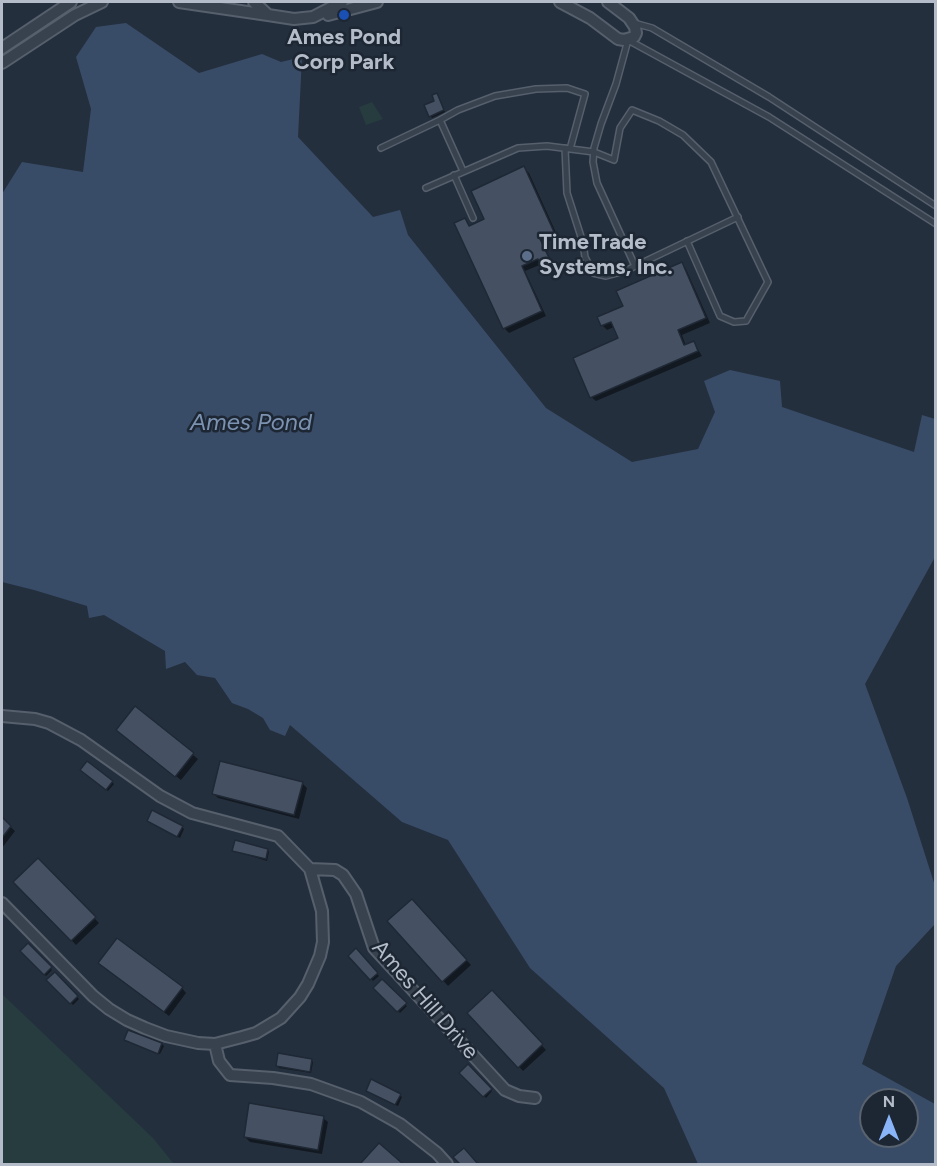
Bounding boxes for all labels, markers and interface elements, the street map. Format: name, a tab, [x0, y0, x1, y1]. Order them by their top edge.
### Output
marker: Ames Pond Corp Park	[337, 8, 351, 22]
place label: Ames Pond Corp Park	[287, 25, 401, 76]
place label: TimeTrade Systems, Inc.	[539, 230, 673, 282]
marker: TimeTrade Systems, Inc.	[520, 249, 534, 263]
water label: Ames Pond	[190, 409, 312, 437]
street label: Ames Hill Drive	[366, 935, 484, 1065]
north arrow	[859, 1088, 919, 1148]
text: N	[883, 1092, 895, 1111]

